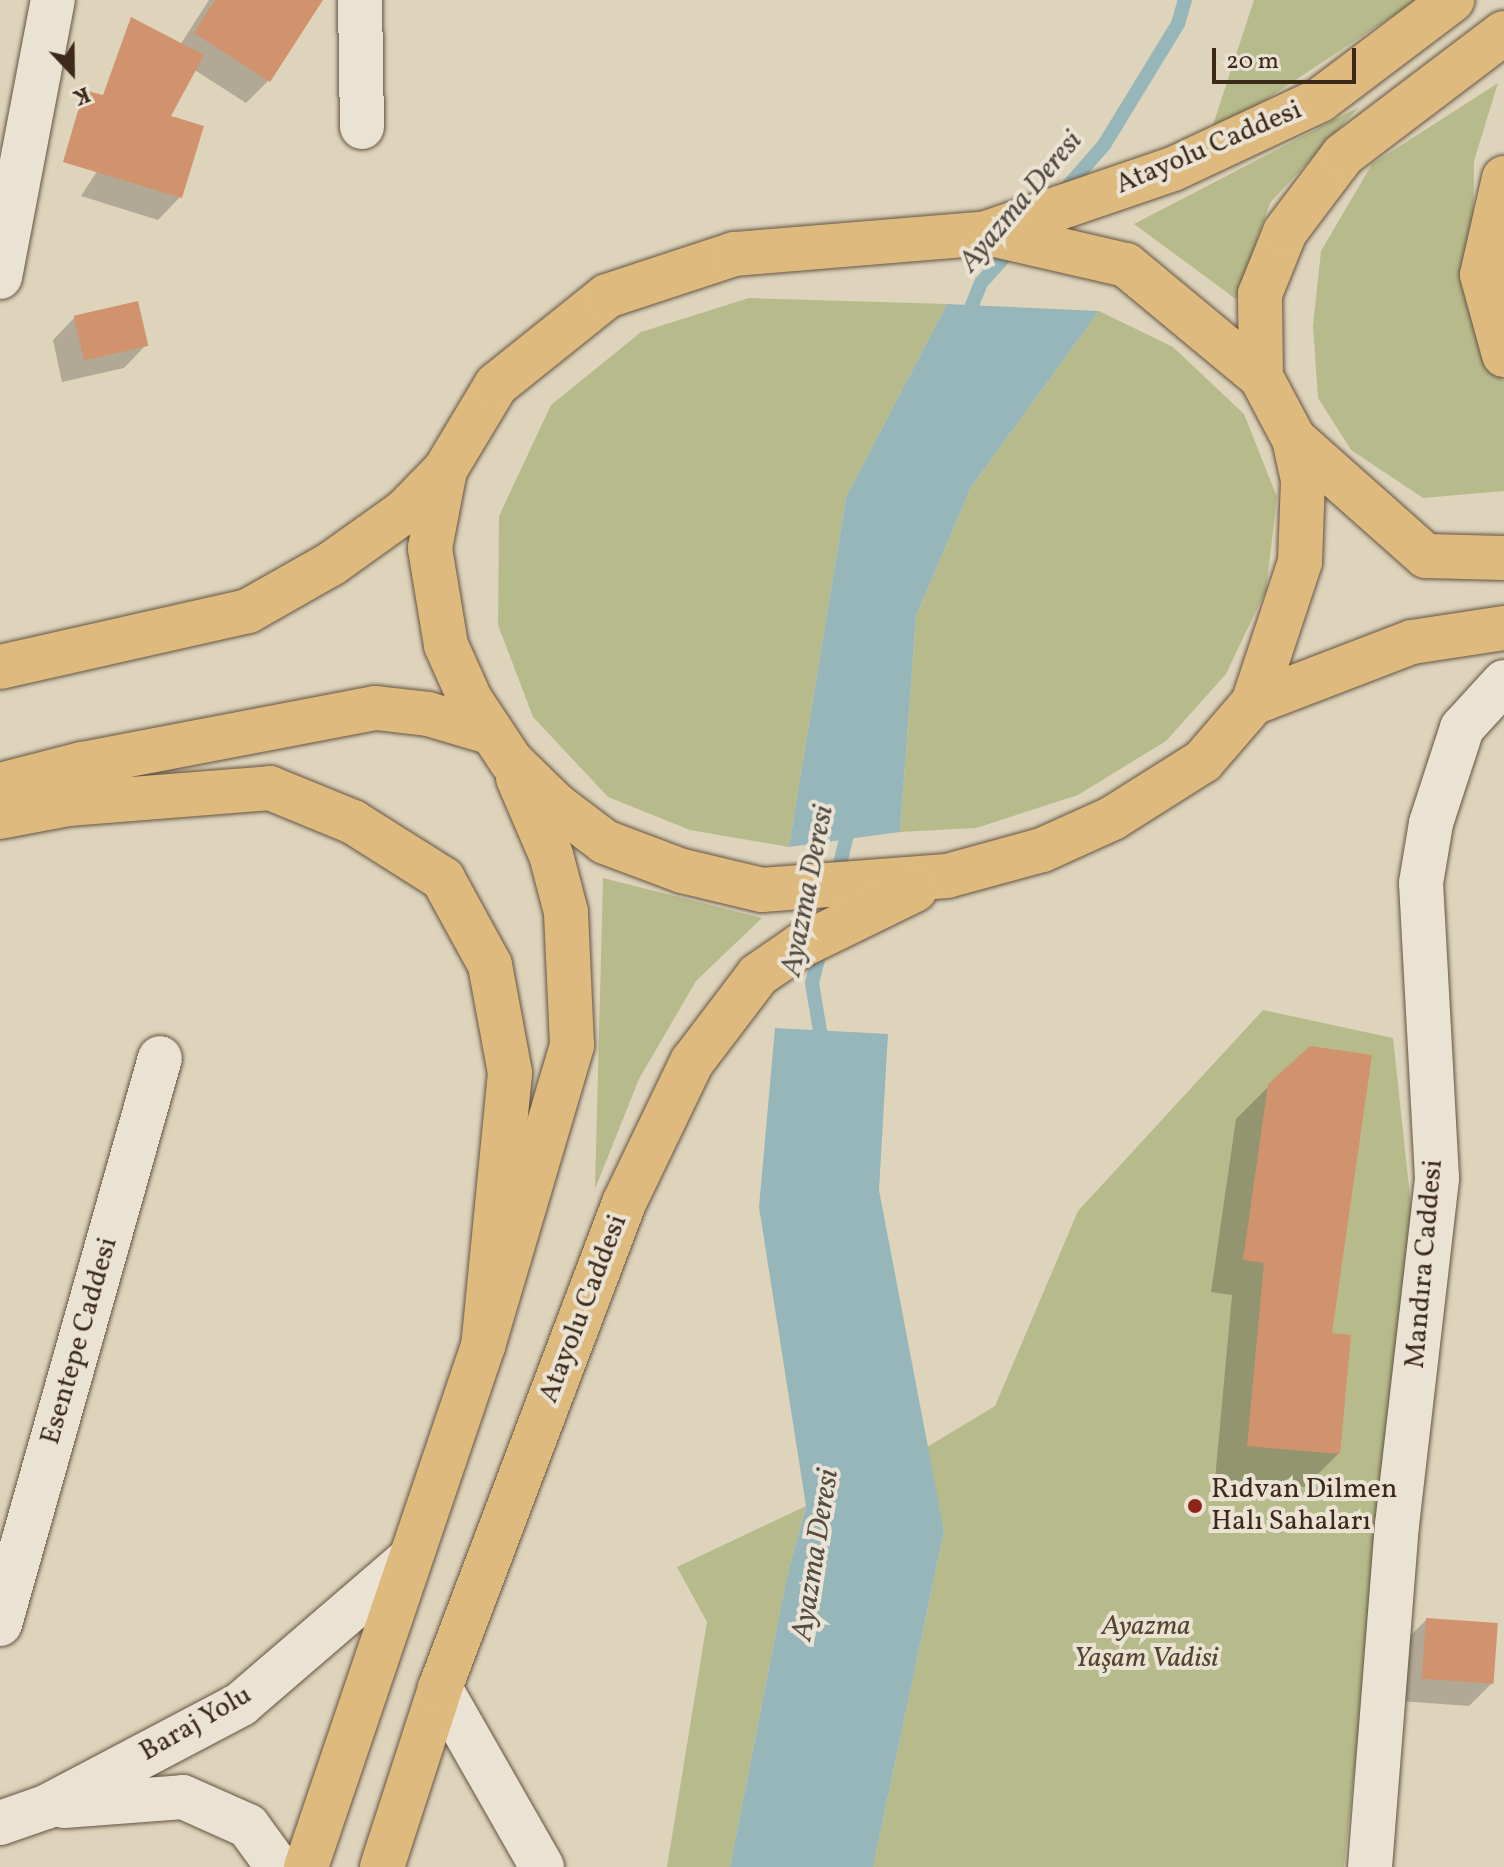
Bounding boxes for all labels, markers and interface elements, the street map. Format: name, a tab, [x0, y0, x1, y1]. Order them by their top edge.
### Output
north arrow	[32, 32, 112, 112]
scale bar	[1216, 32, 1360, 82]
text: 20 m	[1226, 45, 1279, 79]
text: K	[68, 77, 94, 112]
street label: Atayolu Caddesi	[1111, 94, 1307, 202]
water label: Ayazma Deresi	[952, 124, 1090, 280]
water label: Ayazma Deresi	[774, 803, 842, 979]
street label: Mandıra Caddesi	[1399, 1158, 1451, 1370]
street label: Atayolu Caddesi	[533, 1210, 635, 1408]
street label: Esentepe Caddesi	[34, 1233, 126, 1449]
water label: Ayazma Deresi	[785, 1467, 847, 1643]
place label: Rıdvan Dilmen Halı Sahaları	[1211, 1473, 1397, 1539]
marker: Rıdvan Dilmen Halı Sahaları	[1186, 1497, 1204, 1515]
park label: Ayazma Yaşam Vadisi	[1074, 1610, 1218, 1676]
street label: Baraj Yolu	[134, 1678, 258, 1770]

